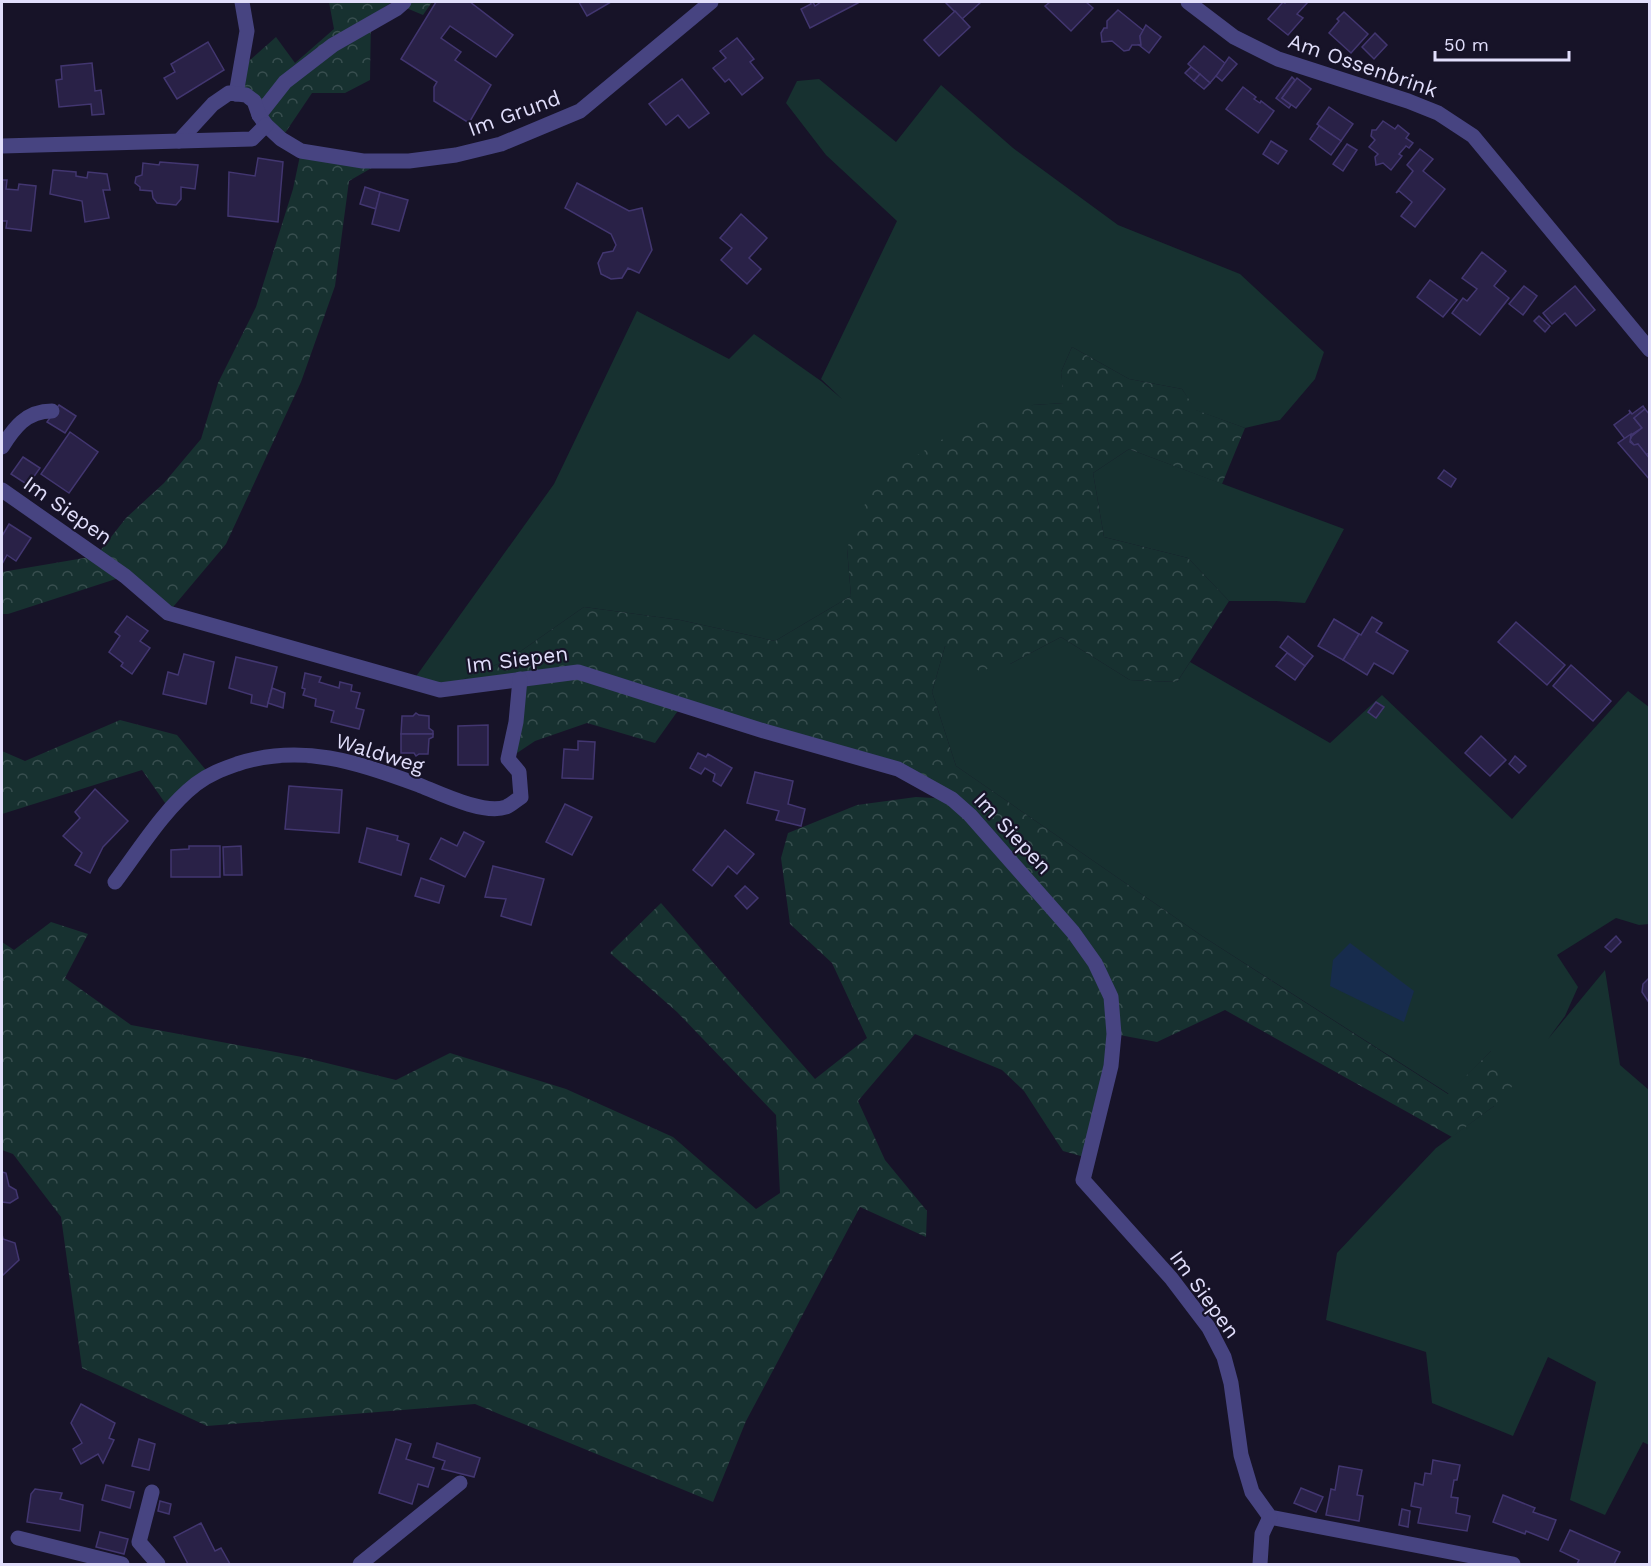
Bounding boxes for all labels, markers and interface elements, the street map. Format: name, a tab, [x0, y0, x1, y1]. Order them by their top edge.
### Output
scale bar	[1435, 24, 1568, 62]
street label: Am Ossenbrink	[1285, 28, 1441, 102]
text: 50 m	[1444, 34, 1489, 55]
street label: Im Grund	[465, 85, 563, 141]
street label: Im Siepen	[19, 470, 117, 550]
street label: Im Siepen	[465, 640, 569, 678]
street label: Waldweg	[333, 728, 428, 779]
street label: Im Siepen	[969, 787, 1057, 879]
street label: Im Siepen	[1165, 1245, 1245, 1343]

